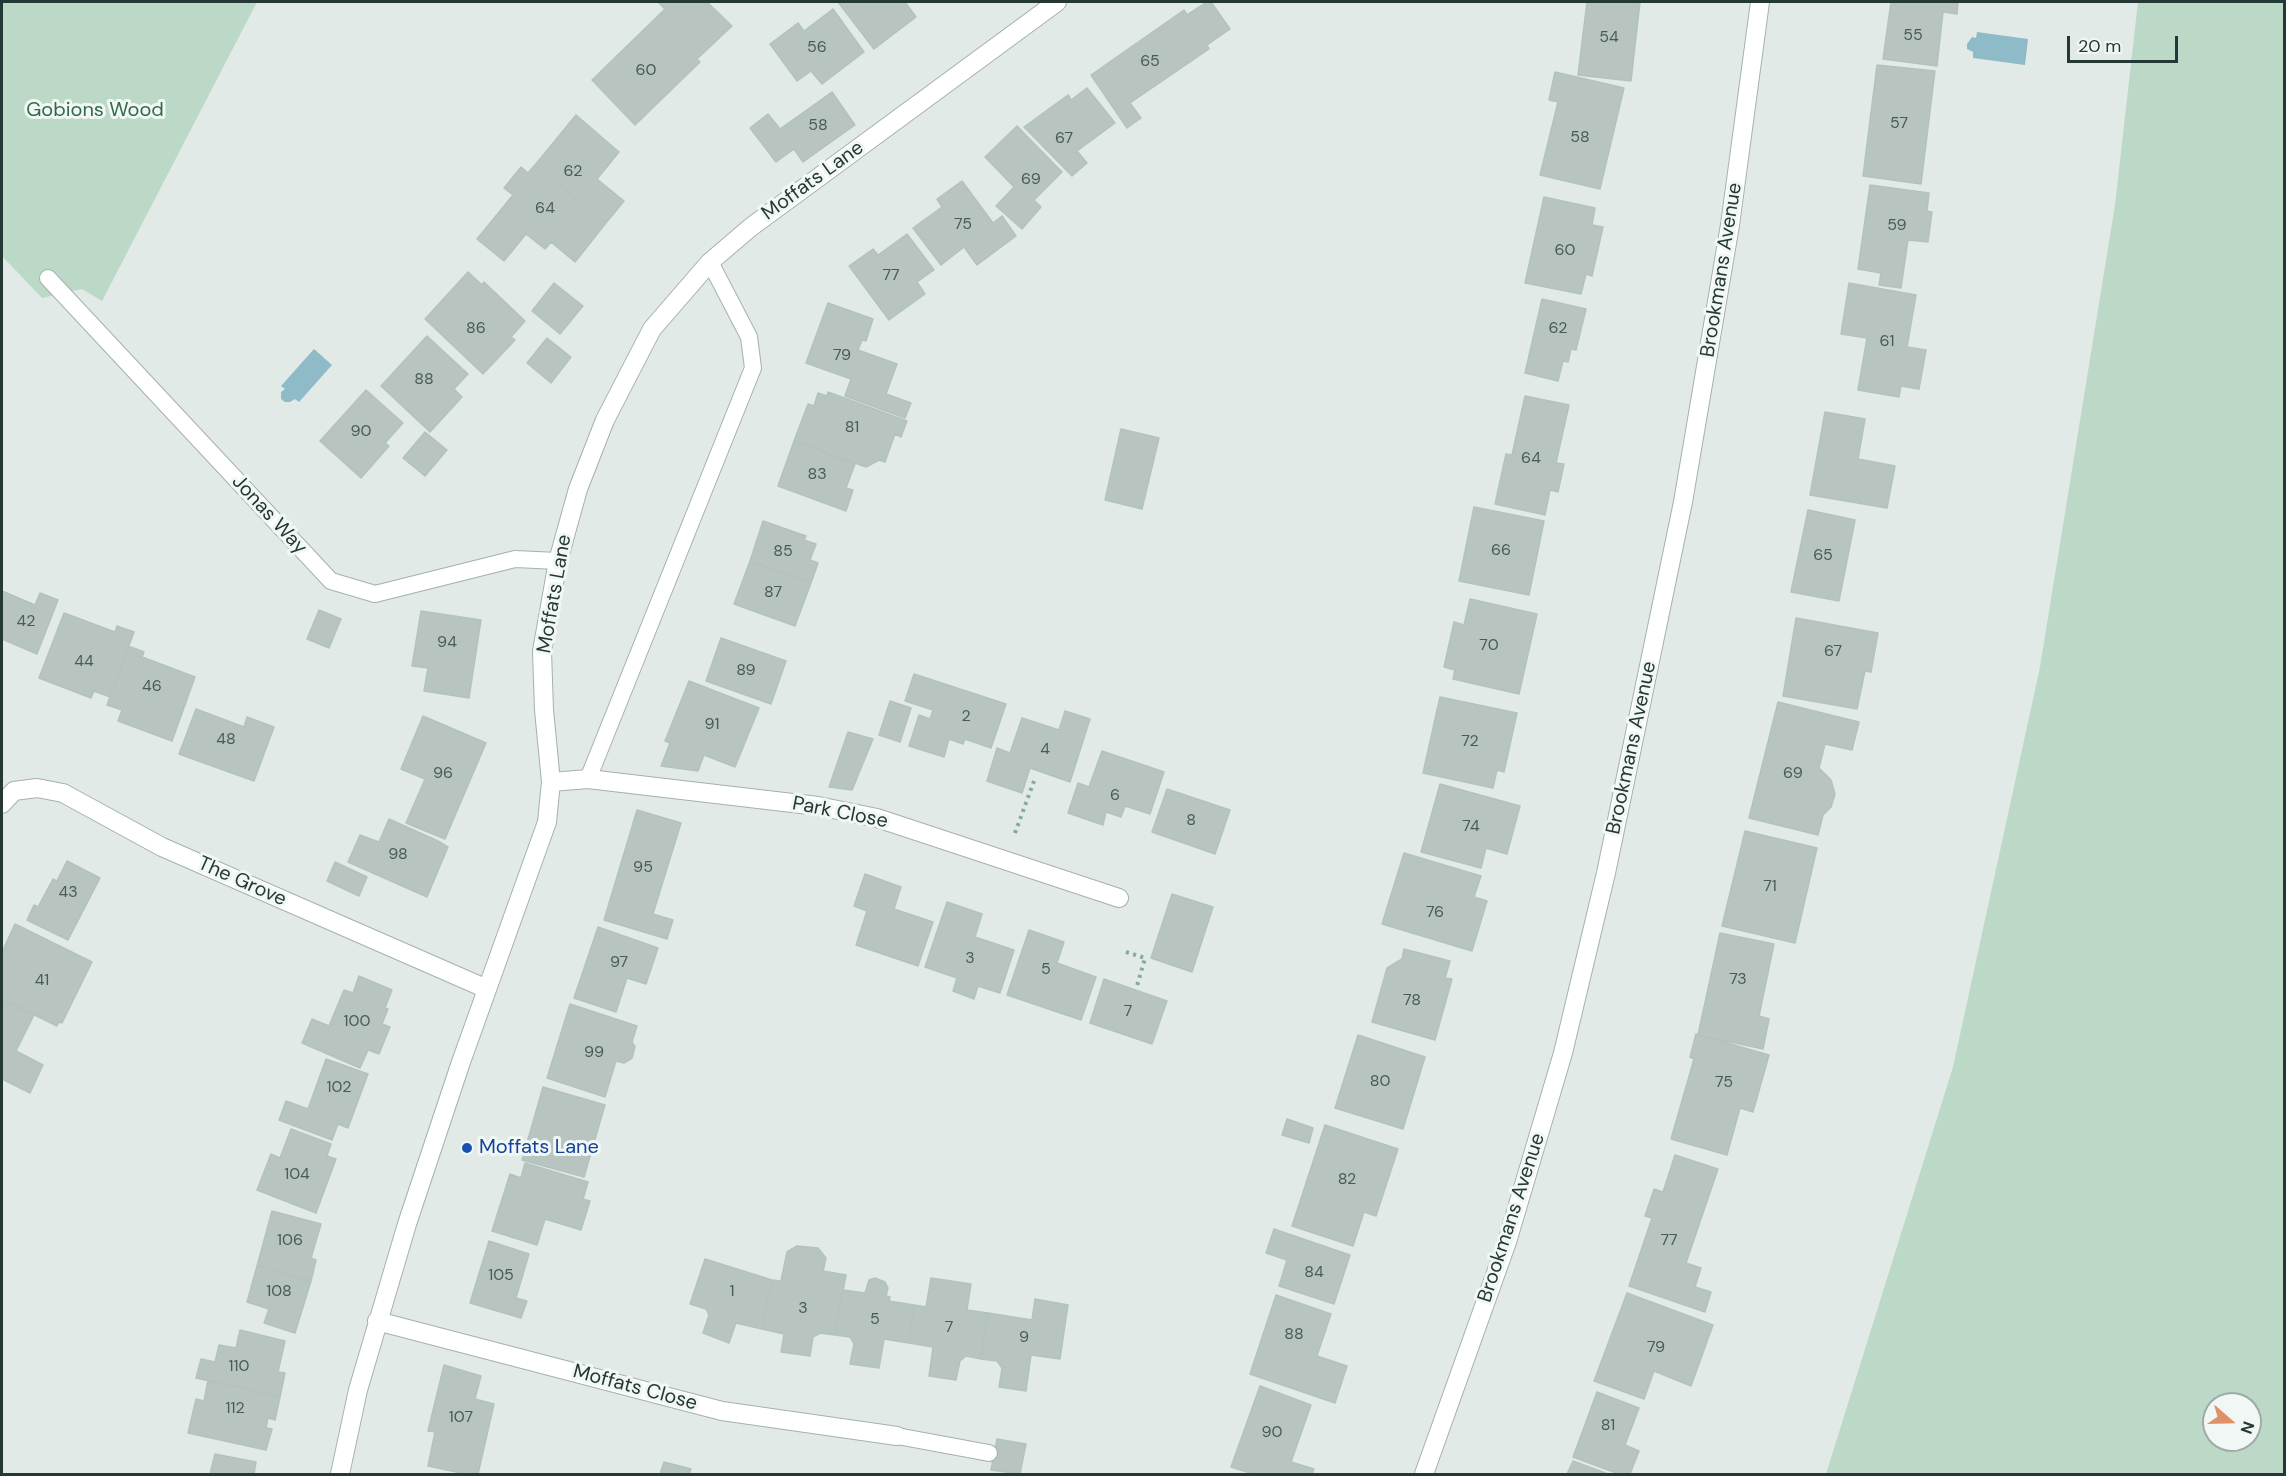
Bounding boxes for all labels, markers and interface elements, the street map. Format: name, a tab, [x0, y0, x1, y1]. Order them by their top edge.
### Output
scale bar	[2070, 24, 2181, 62]
house number: 55	[1903, 26, 1923, 46]
house number: 54	[1599, 28, 1619, 48]
text: 20 m	[2078, 34, 2121, 58]
house number: 56	[807, 38, 827, 58]
house number: 65	[1140, 52, 1160, 72]
house number: 60	[636, 61, 656, 81]
park label: Gobions Wood	[26, 99, 164, 123]
house number: 57	[1890, 114, 1908, 134]
house number: 58	[808, 116, 828, 136]
house number: 58	[1570, 128, 1590, 148]
house number: 67	[1055, 129, 1073, 149]
street label: Moffats Lane	[757, 136, 869, 226]
house number: 62	[564, 162, 582, 182]
house number: 69	[1021, 170, 1041, 190]
street label: Brookmans Avenue	[1696, 181, 1748, 359]
house number: 64	[535, 199, 555, 219]
house number: 75	[954, 215, 972, 235]
house number: 59	[1887, 216, 1907, 236]
house number: 60	[1555, 241, 1575, 261]
house number: 77	[882, 266, 900, 286]
house number: 86	[466, 319, 486, 339]
house number: 62	[1549, 319, 1567, 339]
house number: 61	[1879, 332, 1895, 352]
house number: 79	[833, 346, 851, 366]
house number: 88	[414, 370, 434, 390]
house number: 81	[845, 418, 859, 438]
house number: 90	[351, 422, 371, 442]
house number: 64	[1521, 449, 1541, 469]
house number: 83	[807, 465, 827, 485]
street label: Jonas Way	[226, 470, 312, 560]
street label: Moffats Lane	[533, 533, 577, 655]
house number: 66	[1491, 541, 1511, 561]
house number: 85	[773, 542, 793, 562]
house number: 65	[1813, 546, 1833, 566]
house number: 87	[764, 583, 782, 603]
house number: 42	[17, 612, 35, 632]
house number: 94	[437, 633, 457, 653]
house number: 70	[1479, 636, 1499, 656]
house number: 67	[1824, 642, 1842, 662]
house number: 44	[74, 652, 94, 672]
street label: Brookmans Avenue	[1602, 659, 1662, 837]
house number: 89	[736, 661, 756, 681]
house number: 46	[142, 677, 162, 697]
house number: 2	[961, 707, 971, 727]
house number: 91	[705, 715, 719, 735]
house number: 48	[216, 730, 236, 750]
house number: 72	[1461, 732, 1479, 752]
house number: 4	[1040, 740, 1050, 760]
house number: 96	[433, 764, 453, 784]
house number: 69	[1783, 764, 1803, 784]
house number: 6	[1110, 786, 1120, 806]
street label: Park Close	[790, 792, 890, 834]
house number: 8	[1186, 811, 1196, 831]
house number: 74	[1462, 817, 1480, 837]
house number: 98	[388, 845, 408, 865]
street label: The Grove	[194, 852, 290, 912]
house number: 95	[633, 858, 653, 878]
house number: 71	[1763, 877, 1777, 897]
house number: 43	[58, 883, 78, 903]
house number: 76	[1426, 903, 1444, 923]
house number: 3	[965, 949, 975, 969]
house number: 97	[610, 953, 628, 973]
house number: 5	[1041, 960, 1051, 980]
house number: 73	[1729, 970, 1747, 990]
house number: 41	[35, 971, 49, 991]
house number: 78	[1403, 991, 1421, 1011]
house number: 7	[1124, 1002, 1132, 1022]
house number: 100	[344, 1012, 370, 1032]
house number: 99	[584, 1043, 604, 1063]
house number: 80	[1370, 1072, 1390, 1092]
house number: 75	[1715, 1073, 1733, 1093]
house number: 102	[327, 1078, 351, 1098]
street label: Brookmans Avenue	[1473, 1130, 1551, 1306]
place label: Moffats Lane	[479, 1136, 599, 1160]
marker: Moffats Lane	[460, 1141, 474, 1155]
house number: 104	[284, 1165, 310, 1185]
house number: 82	[1338, 1170, 1356, 1190]
house number: 106	[277, 1231, 303, 1251]
house number: 77	[1660, 1231, 1678, 1251]
house number: 84	[1304, 1263, 1324, 1283]
house number: 105	[488, 1266, 514, 1286]
house number: 108	[266, 1282, 292, 1302]
house number: 1	[730, 1282, 734, 1302]
house number: 3	[798, 1299, 808, 1319]
house number: 5	[870, 1310, 880, 1330]
house number: 7	[945, 1318, 953, 1338]
house number: 88	[1284, 1325, 1304, 1345]
house number: 9	[1019, 1328, 1029, 1348]
house number: 79	[1647, 1338, 1665, 1358]
house number: 110	[229, 1357, 249, 1377]
street label: Moffats Close	[570, 1360, 700, 1416]
north arrow	[2202, 1392, 2262, 1452]
house number: 112	[225, 1399, 245, 1419]
house number: 107	[449, 1408, 473, 1428]
house number: 81	[1601, 1416, 1615, 1436]
text: N	[2236, 1419, 2259, 1437]
house number: 90	[1262, 1423, 1282, 1443]

